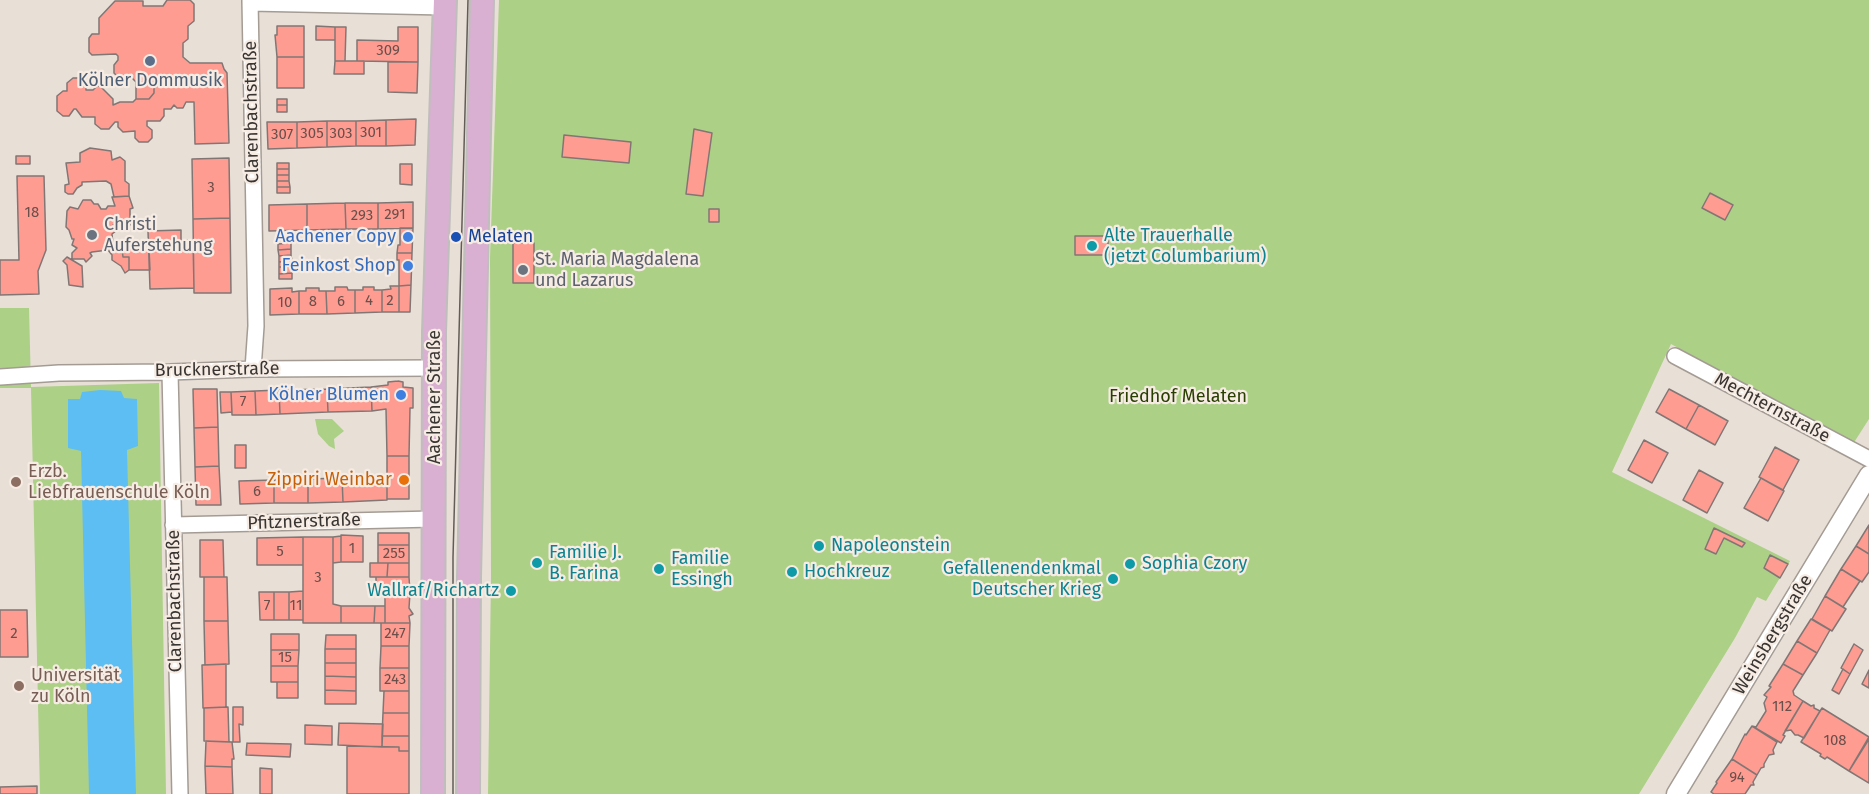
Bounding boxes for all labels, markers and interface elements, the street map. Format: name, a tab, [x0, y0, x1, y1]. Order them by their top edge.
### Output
street label: Clarenbachstraße	[240, 41, 264, 183]
house number: 309	[376, 42, 400, 60]
marker: Kölner Dommusik	[143, 54, 157, 68]
place label: Kölner Dommusik	[78, 70, 222, 92]
house number: 301	[360, 124, 382, 142]
house number: 305	[300, 125, 324, 143]
house number: 303	[329, 125, 353, 143]
house number: 307	[271, 126, 293, 144]
house number: 3	[207, 179, 215, 197]
house number: 18	[25, 204, 39, 222]
house number: 291	[384, 206, 406, 224]
house number: 293	[351, 207, 373, 225]
place label: Christi Auferstehung	[104, 214, 213, 256]
place label: Alte Trauerhalle (jetzt Columbarium)	[1104, 225, 1266, 268]
place label: Aachener Copy	[275, 226, 396, 248]
place label: Melaten	[468, 226, 533, 248]
marker: Christi Auferstehung	[85, 228, 99, 242]
marker: Aachener Copy	[401, 230, 415, 244]
marker: Melaten	[449, 230, 463, 244]
marker: Alte Trauerhalle (jetzt Columbarium)	[1085, 239, 1099, 253]
place label: St. Maria Magdalena und Lazarus	[535, 249, 699, 292]
place label: Feinkost Shop	[282, 255, 396, 277]
marker: Feinkost Shop	[401, 259, 415, 273]
marker: St. Maria Magdalena und Lazarus	[516, 263, 530, 277]
house number: 4	[365, 292, 373, 310]
house number: 2	[386, 292, 394, 310]
house number: 8	[309, 293, 317, 311]
house number: 6	[337, 293, 345, 311]
house number: 10	[278, 294, 292, 312]
street label: Aachener Straße	[424, 330, 446, 464]
street label: Brucknerstraße	[154, 358, 280, 382]
street label: Mechternstraße	[1710, 368, 1834, 448]
place label: Kölner Blumen	[268, 384, 389, 406]
park label: Friedhof Melaten	[1109, 386, 1247, 408]
marker: Kölner Blumen	[394, 388, 408, 402]
house number: 7	[240, 393, 246, 411]
place label: Erzb. Liebfrauenschule Köln	[28, 461, 210, 504]
place label: Zippiri Weinbar	[267, 469, 392, 491]
marker: Zippiri Weinbar	[397, 473, 411, 487]
marker: Erzb. Liebfrauenschule Köln	[9, 475, 23, 489]
house number: 6	[253, 483, 261, 501]
street label: Pfitznerstraße	[247, 509, 361, 535]
street label: Clarenbachstraße	[163, 530, 187, 672]
place label: Napoleonstein	[831, 535, 950, 557]
marker: Napoleonstein	[812, 539, 826, 553]
house number: 1	[349, 540, 355, 558]
place label: Familie J. B. Farina	[549, 542, 622, 584]
house number: 5	[276, 543, 284, 561]
house number: 255	[383, 545, 405, 563]
place label: Familie Essingh	[671, 548, 733, 590]
place label: Sophia Czory	[1142, 553, 1247, 575]
marker: Familie J. B. Farina	[530, 556, 544, 570]
marker: Sophia Czory	[1123, 557, 1137, 571]
place label: Gefallenendenkmal Deutscher Krieg	[943, 558, 1101, 600]
place label: Hochkreuz	[804, 561, 890, 583]
marker: Familie Essingh	[652, 562, 666, 576]
marker: Hochkreuz	[785, 565, 799, 579]
house number: 3	[314, 569, 322, 587]
street label: Weinsbergstraße	[1729, 571, 1817, 699]
marker: Gefallenendenkmal Deutscher Krieg	[1106, 572, 1120, 586]
place label: Wallraf/Richartz	[367, 580, 499, 602]
marker: Wallraf/Richartz	[504, 584, 518, 598]
house number: 7	[264, 597, 270, 615]
house number: 11	[290, 597, 302, 615]
house number: 2	[10, 625, 18, 643]
house number: 247	[384, 625, 406, 643]
house number: 15	[278, 649, 292, 667]
place label: Universität zu Köln	[31, 665, 120, 708]
house number: 243	[384, 671, 406, 689]
marker: Universität zu Köln	[12, 679, 26, 693]
house number: 112	[1772, 698, 1792, 716]
house number: 108	[1823, 732, 1847, 750]
house number: 94	[1729, 769, 1745, 787]

